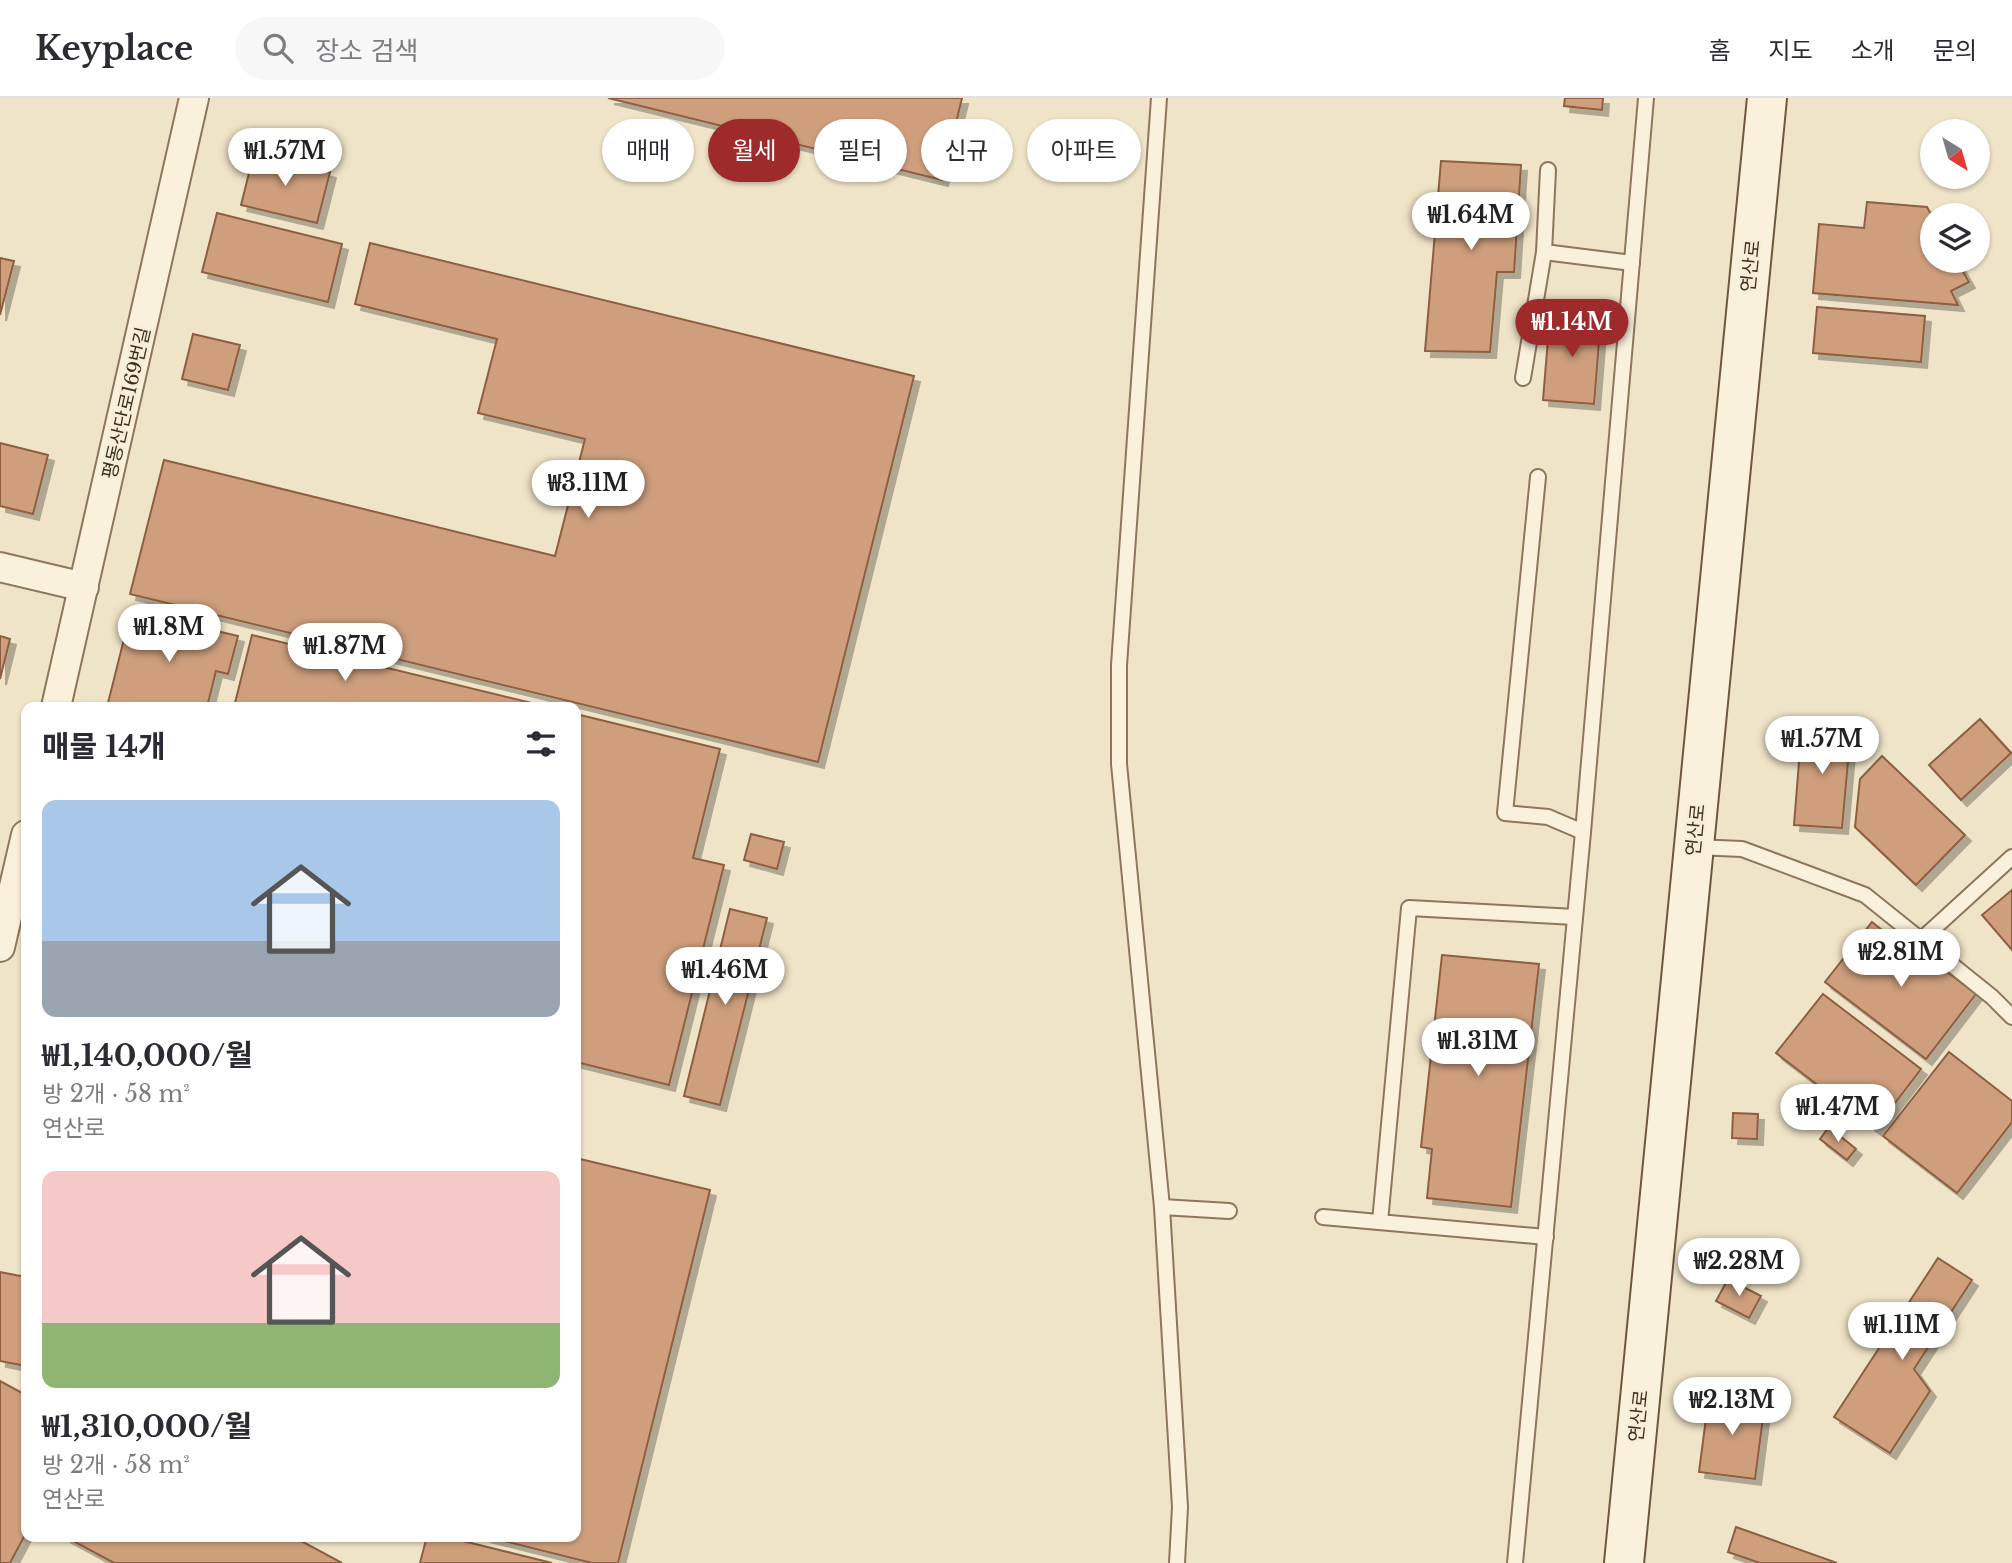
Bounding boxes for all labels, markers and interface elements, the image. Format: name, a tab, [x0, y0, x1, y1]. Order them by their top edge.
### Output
search box	[235, 17, 725, 80]
text: Keyplace	[35, 28, 193, 69]
icon: search	[259, 29, 297, 67]
text: 장소 검색	[315, 35, 418, 67]
text: 홈	[1708, 36, 1730, 65]
text: 지도	[1768, 36, 1813, 65]
text: 소개	[1851, 36, 1895, 65]
text: 문의	[1933, 36, 1977, 65]
chip: 매매	[602, 119, 694, 182]
chip: 월세	[708, 119, 800, 182]
chip: 필터	[814, 119, 907, 182]
chip: 신규	[921, 119, 1013, 182]
chip: 아파트	[1027, 119, 1141, 182]
north arrow	[1920, 119, 1990, 189]
map controls	[1920, 119, 1990, 273]
pin: ₩1.57M	[228, 129, 342, 188]
text: ₩1.57M	[244, 137, 326, 165]
pin: ₩1.64M	[1414, 192, 1528, 252]
text: ₩1.64M	[1428, 201, 1514, 229]
button: layers	[1920, 203, 1990, 273]
street label: 연산로	[1736, 239, 1765, 293]
pin: ₩1.14M	[1515, 300, 1629, 359]
text: ₩1.14M	[1531, 308, 1613, 336]
street label: 평동산단로169번길	[98, 325, 155, 481]
pin: ₩3.11M	[531, 460, 645, 520]
text: ₩3.11M	[548, 469, 628, 497]
pin: ₩1.8M	[120, 604, 218, 664]
text: ₩1.8M	[134, 613, 204, 641]
pin: ₩1.87M	[288, 624, 402, 683]
text: ₩1.87M	[304, 632, 386, 660]
pin: ₩1.57M	[1765, 716, 1879, 776]
icon: filters	[522, 725, 560, 763]
text: ₩1.57M	[1781, 725, 1863, 753]
text: 매물 14개	[42, 728, 166, 765]
street label: 연산로	[1681, 803, 1710, 857]
icon: home	[238, 846, 364, 972]
pin: ₩2.81M	[1844, 930, 1958, 989]
text: ₩2.81M	[1858, 938, 1944, 966]
pin: ₩1.46M	[668, 948, 782, 1007]
text: ₩1.46M	[682, 956, 768, 984]
pin: ₩1.31M	[1421, 1018, 1535, 1078]
text: ₩1.31M	[1438, 1027, 1518, 1055]
text: ₩1,140,000/월	[42, 1037, 253, 1074]
text: 방 2개 · 58 m²	[42, 1080, 190, 1108]
pin: ₩1.47M	[1781, 1084, 1895, 1144]
text: ₩1.47M	[1796, 1093, 1880, 1121]
text: 연산로	[42, 1114, 105, 1142]
icon: home	[238, 1217, 364, 1343]
pin: ₩2.28M	[1682, 1238, 1796, 1298]
text: ₩2.28M	[1694, 1247, 1784, 1275]
pin: ₩1.11M	[1845, 1302, 1959, 1362]
text: ₩1.11M	[1864, 1311, 1940, 1339]
pin: ₩2.13M	[1675, 1378, 1789, 1437]
text: ₩2.13M	[1689, 1386, 1775, 1414]
street label: 연산로	[1624, 1389, 1653, 1443]
text: ₩1,310,000/월	[42, 1408, 252, 1445]
text: 방 2개 · 58 m²	[42, 1451, 190, 1479]
text: 연산로	[42, 1485, 105, 1513]

